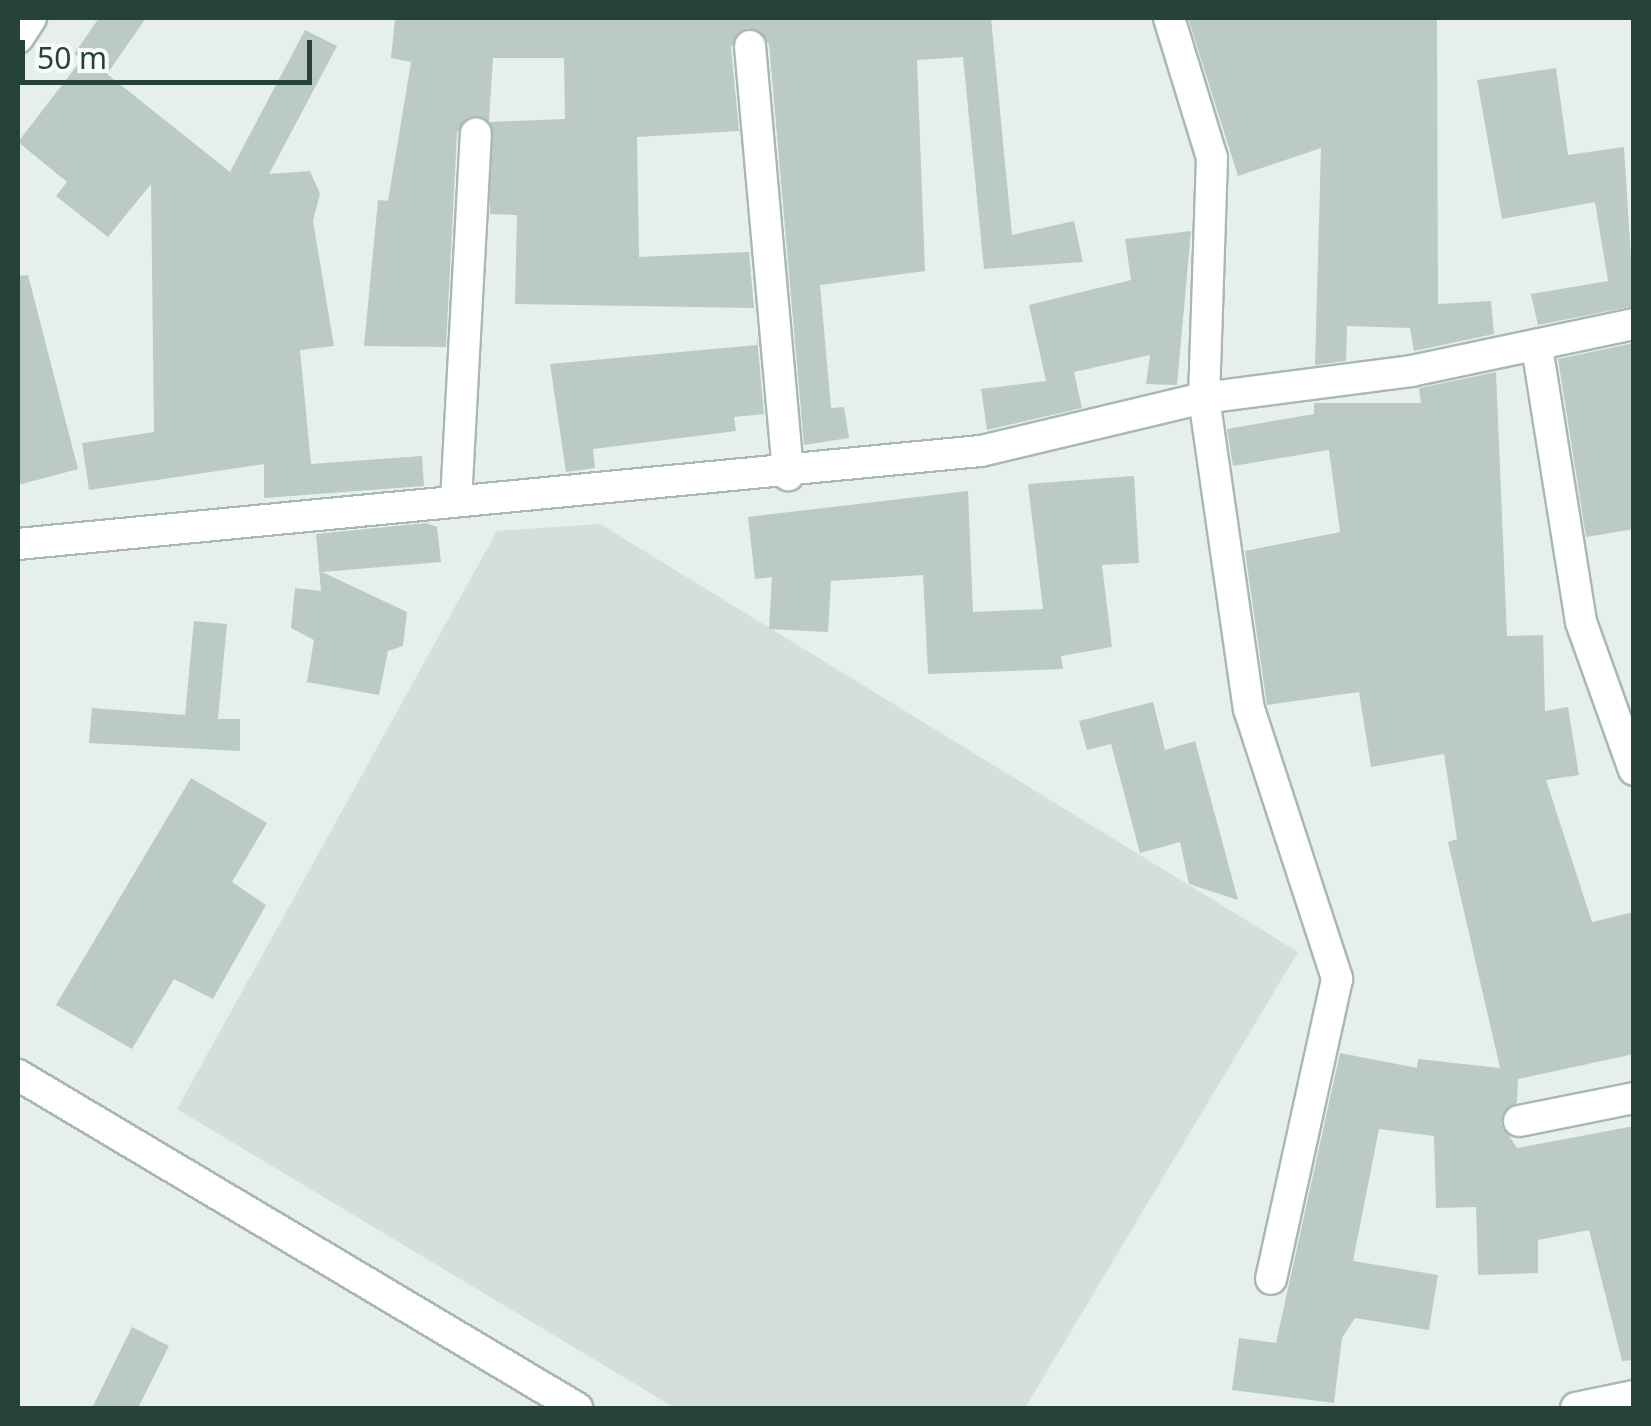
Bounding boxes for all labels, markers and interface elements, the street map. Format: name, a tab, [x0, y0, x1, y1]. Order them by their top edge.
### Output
scale bar	[25, 20, 318, 82]
text: 50 m	[37, 37, 107, 78]

